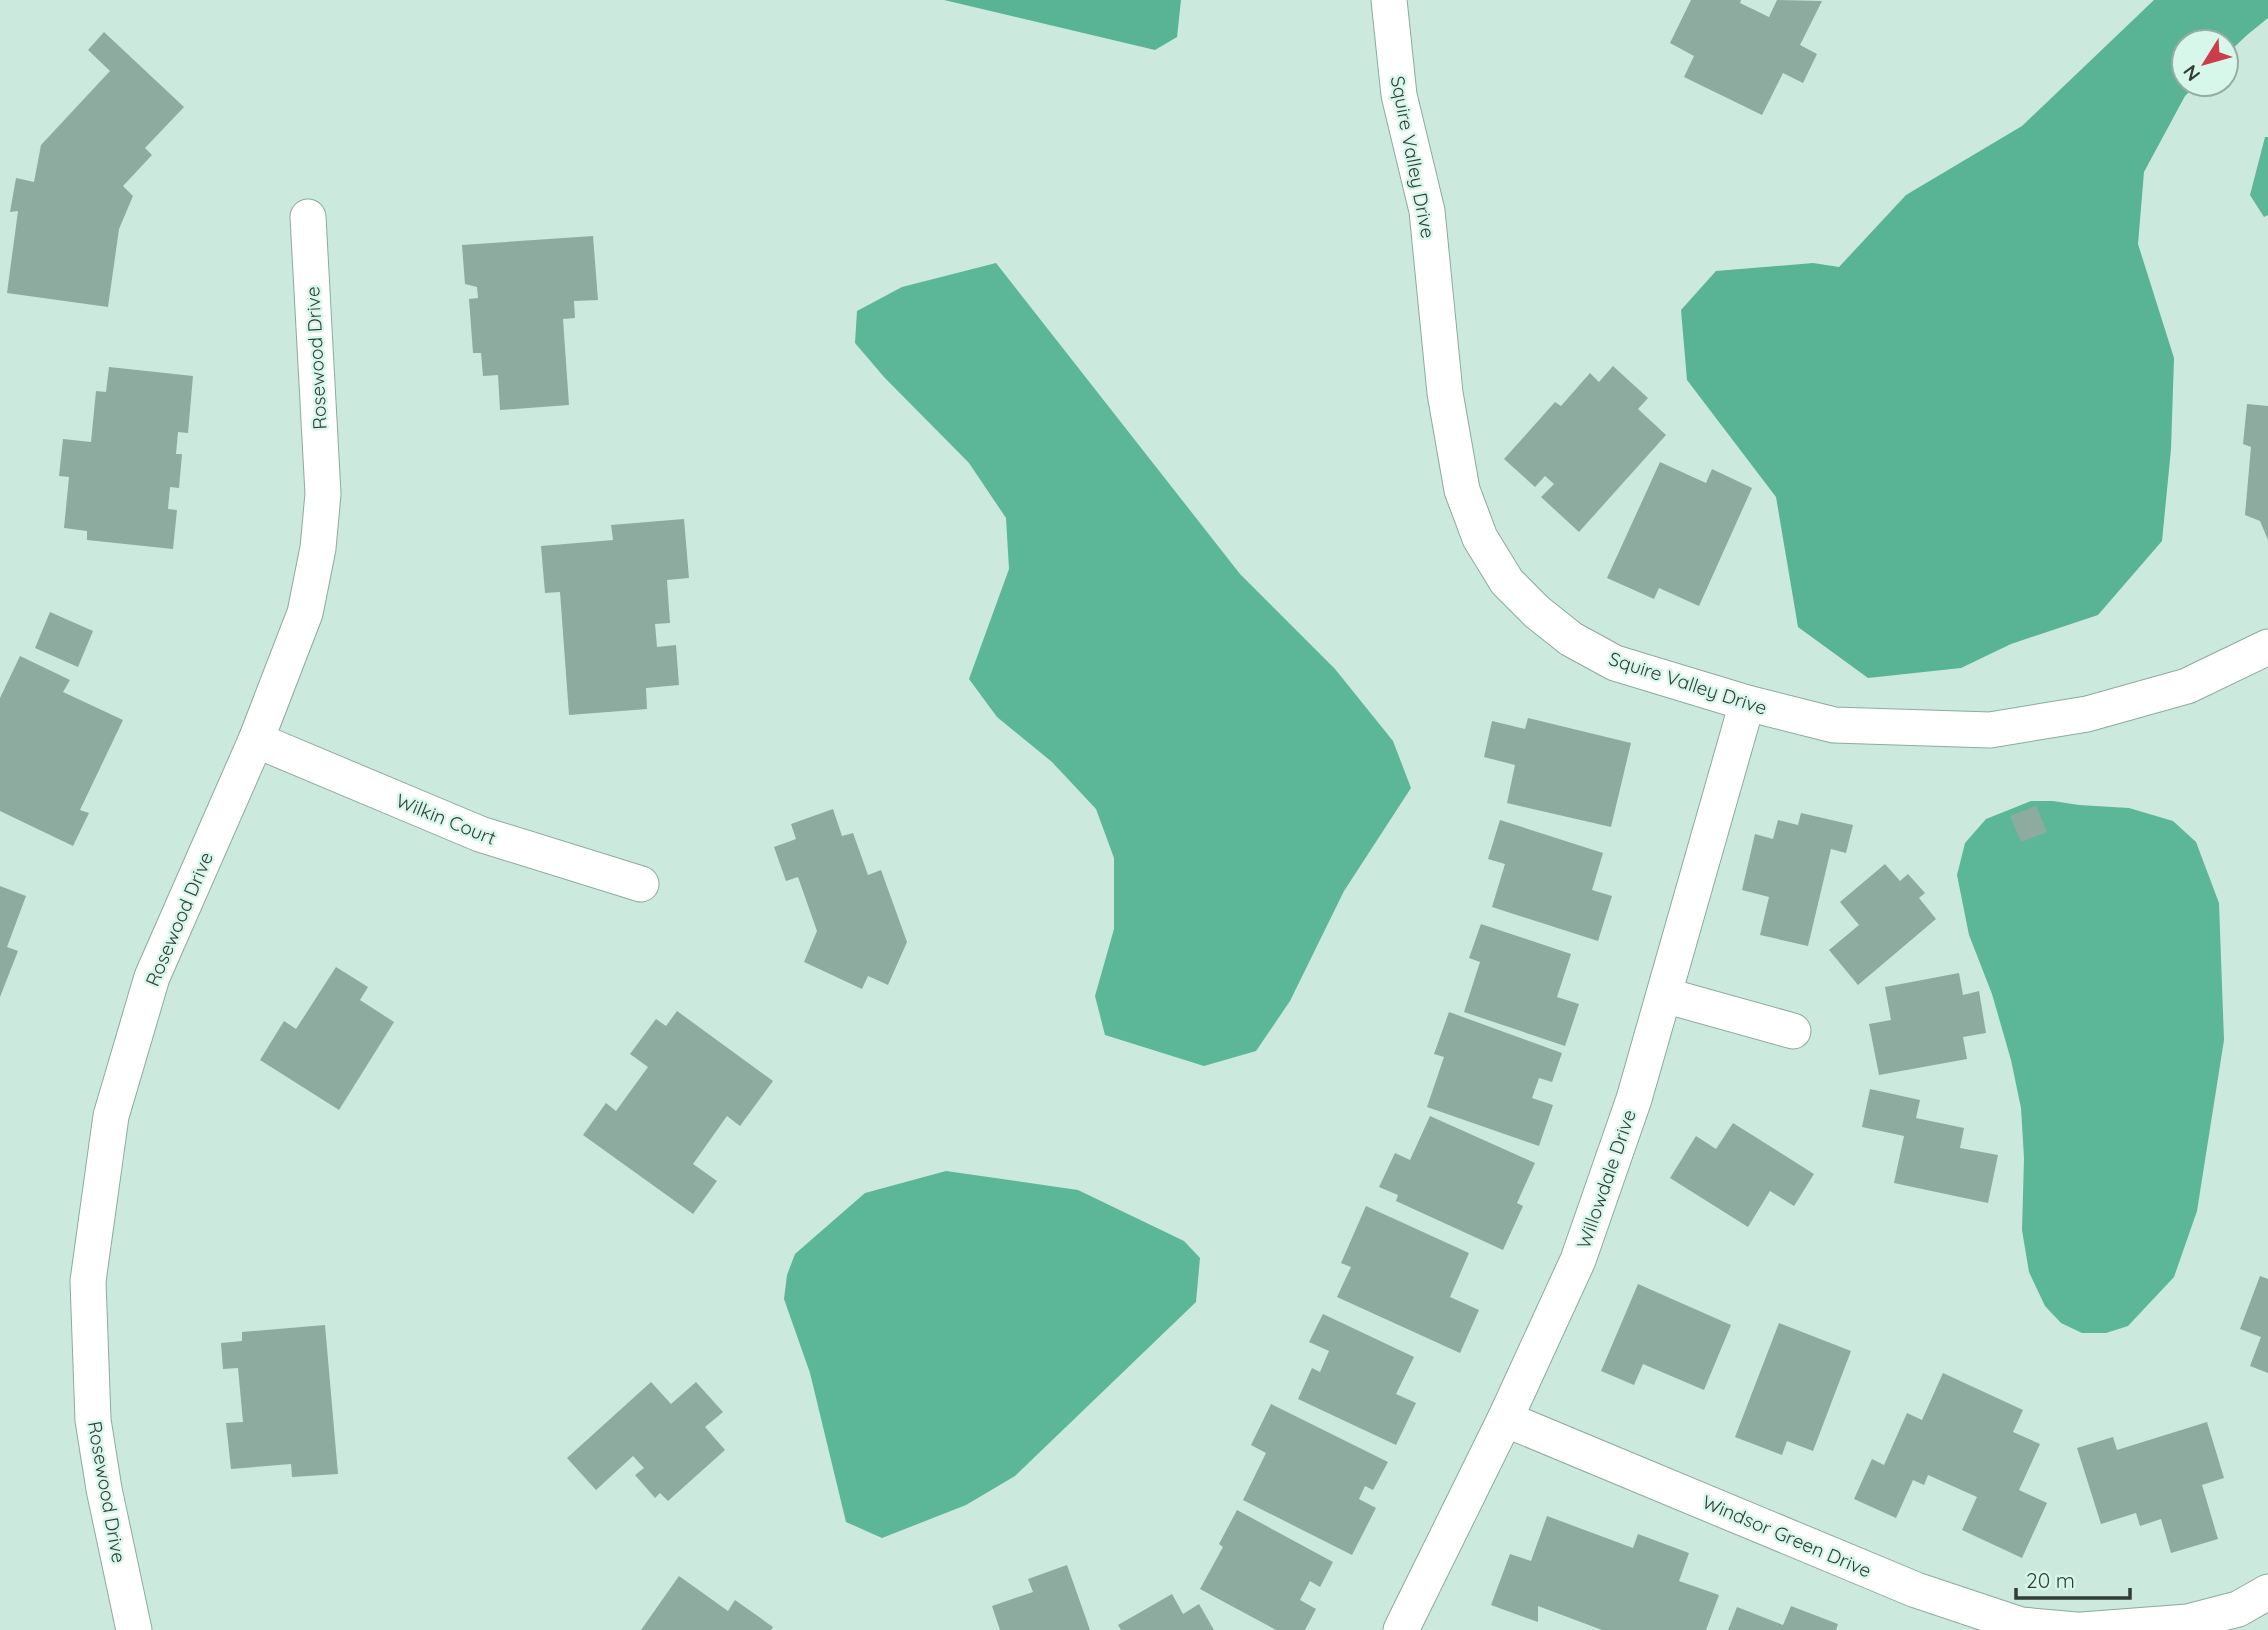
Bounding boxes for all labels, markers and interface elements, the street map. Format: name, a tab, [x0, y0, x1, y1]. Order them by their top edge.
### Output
north arrow	[2170, 28, 2240, 98]
text: N	[2178, 60, 2205, 86]
street label: Squire Valley Drive	[1386, 74, 1440, 240]
street label: Rosewood Drive	[300, 286, 332, 430]
street label: Squire Valley Drive	[1606, 646, 1770, 720]
street label: Wilkin Court	[393, 788, 499, 850]
street label: Rosewood Drive	[140, 848, 218, 990]
street label: Willowdale Drive	[1571, 1106, 1641, 1252]
street label: Rosewood Drive	[83, 1419, 131, 1565]
street label: Windsor Green Drive	[1699, 1490, 1875, 1582]
scale bar	[2016, 1556, 2130, 1600]
text: 20 m	[2026, 1567, 2075, 1593]

